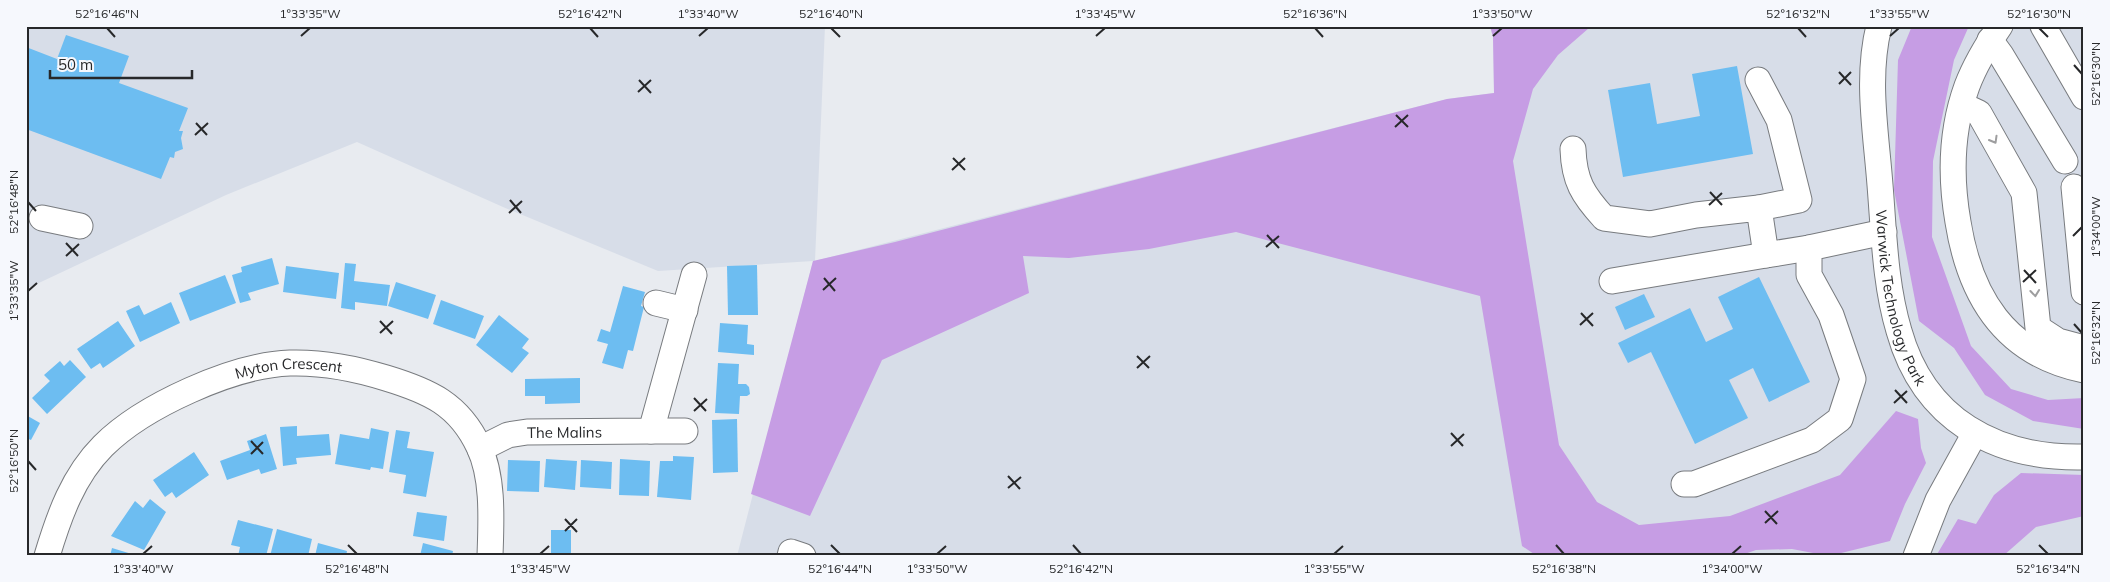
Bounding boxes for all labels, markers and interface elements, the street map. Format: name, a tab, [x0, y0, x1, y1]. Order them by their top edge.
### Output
text: 52°16'46"N	[75, 6, 139, 21]
text: 1°33'35"W	[279, 6, 341, 21]
text: 52°16'42"N	[558, 6, 622, 21]
text: 1°33'40"W	[677, 6, 739, 21]
text: 52°16'40"N	[799, 6, 863, 21]
text: 1°33'45"W	[1074, 6, 1136, 21]
text: 52°16'36"N	[1283, 6, 1347, 21]
text: 1°33'50"W	[1471, 6, 1533, 21]
text: 52°16'32"N	[1766, 6, 1830, 21]
text: 1°33'55"W	[1868, 6, 1930, 21]
text: 52°16'30"N	[2007, 6, 2071, 21]
text: 52°16'30"N	[2088, 42, 2103, 106]
scale bar	[50, 48, 192, 80]
text: 50 m	[58, 55, 93, 74]
one-way arrow	[1987, 134, 1997, 143]
text: 52°16'48"N	[6, 170, 21, 234]
text: 1°34'00"W	[2088, 196, 2103, 258]
street label: Warwick Technology Park	[1872, 209, 1931, 389]
text: 1°33'35"W	[6, 260, 21, 322]
one-way arrow	[2029, 290, 2040, 298]
text: 52°16'32"N	[2088, 301, 2103, 365]
street label: Myton Crescent	[233, 353, 344, 382]
street label: The Malins	[527, 422, 602, 442]
text: 52°16'50"N	[6, 429, 21, 493]
text: 1°33'40"W	[112, 561, 174, 576]
text: 52°16'48"N	[325, 561, 389, 576]
text: 1°33'45"W	[509, 561, 571, 576]
text: 52°16'44"N	[808, 561, 872, 576]
text: 1°33'50"W	[906, 561, 968, 576]
text: 52°16'42"N	[1049, 561, 1113, 576]
text: 1°33'55"W	[1303, 561, 1365, 576]
text: 52°16'38"N	[1532, 561, 1596, 576]
text: 1°34'00"W	[1701, 561, 1763, 576]
text: 52°16'34"N	[2016, 561, 2080, 576]

